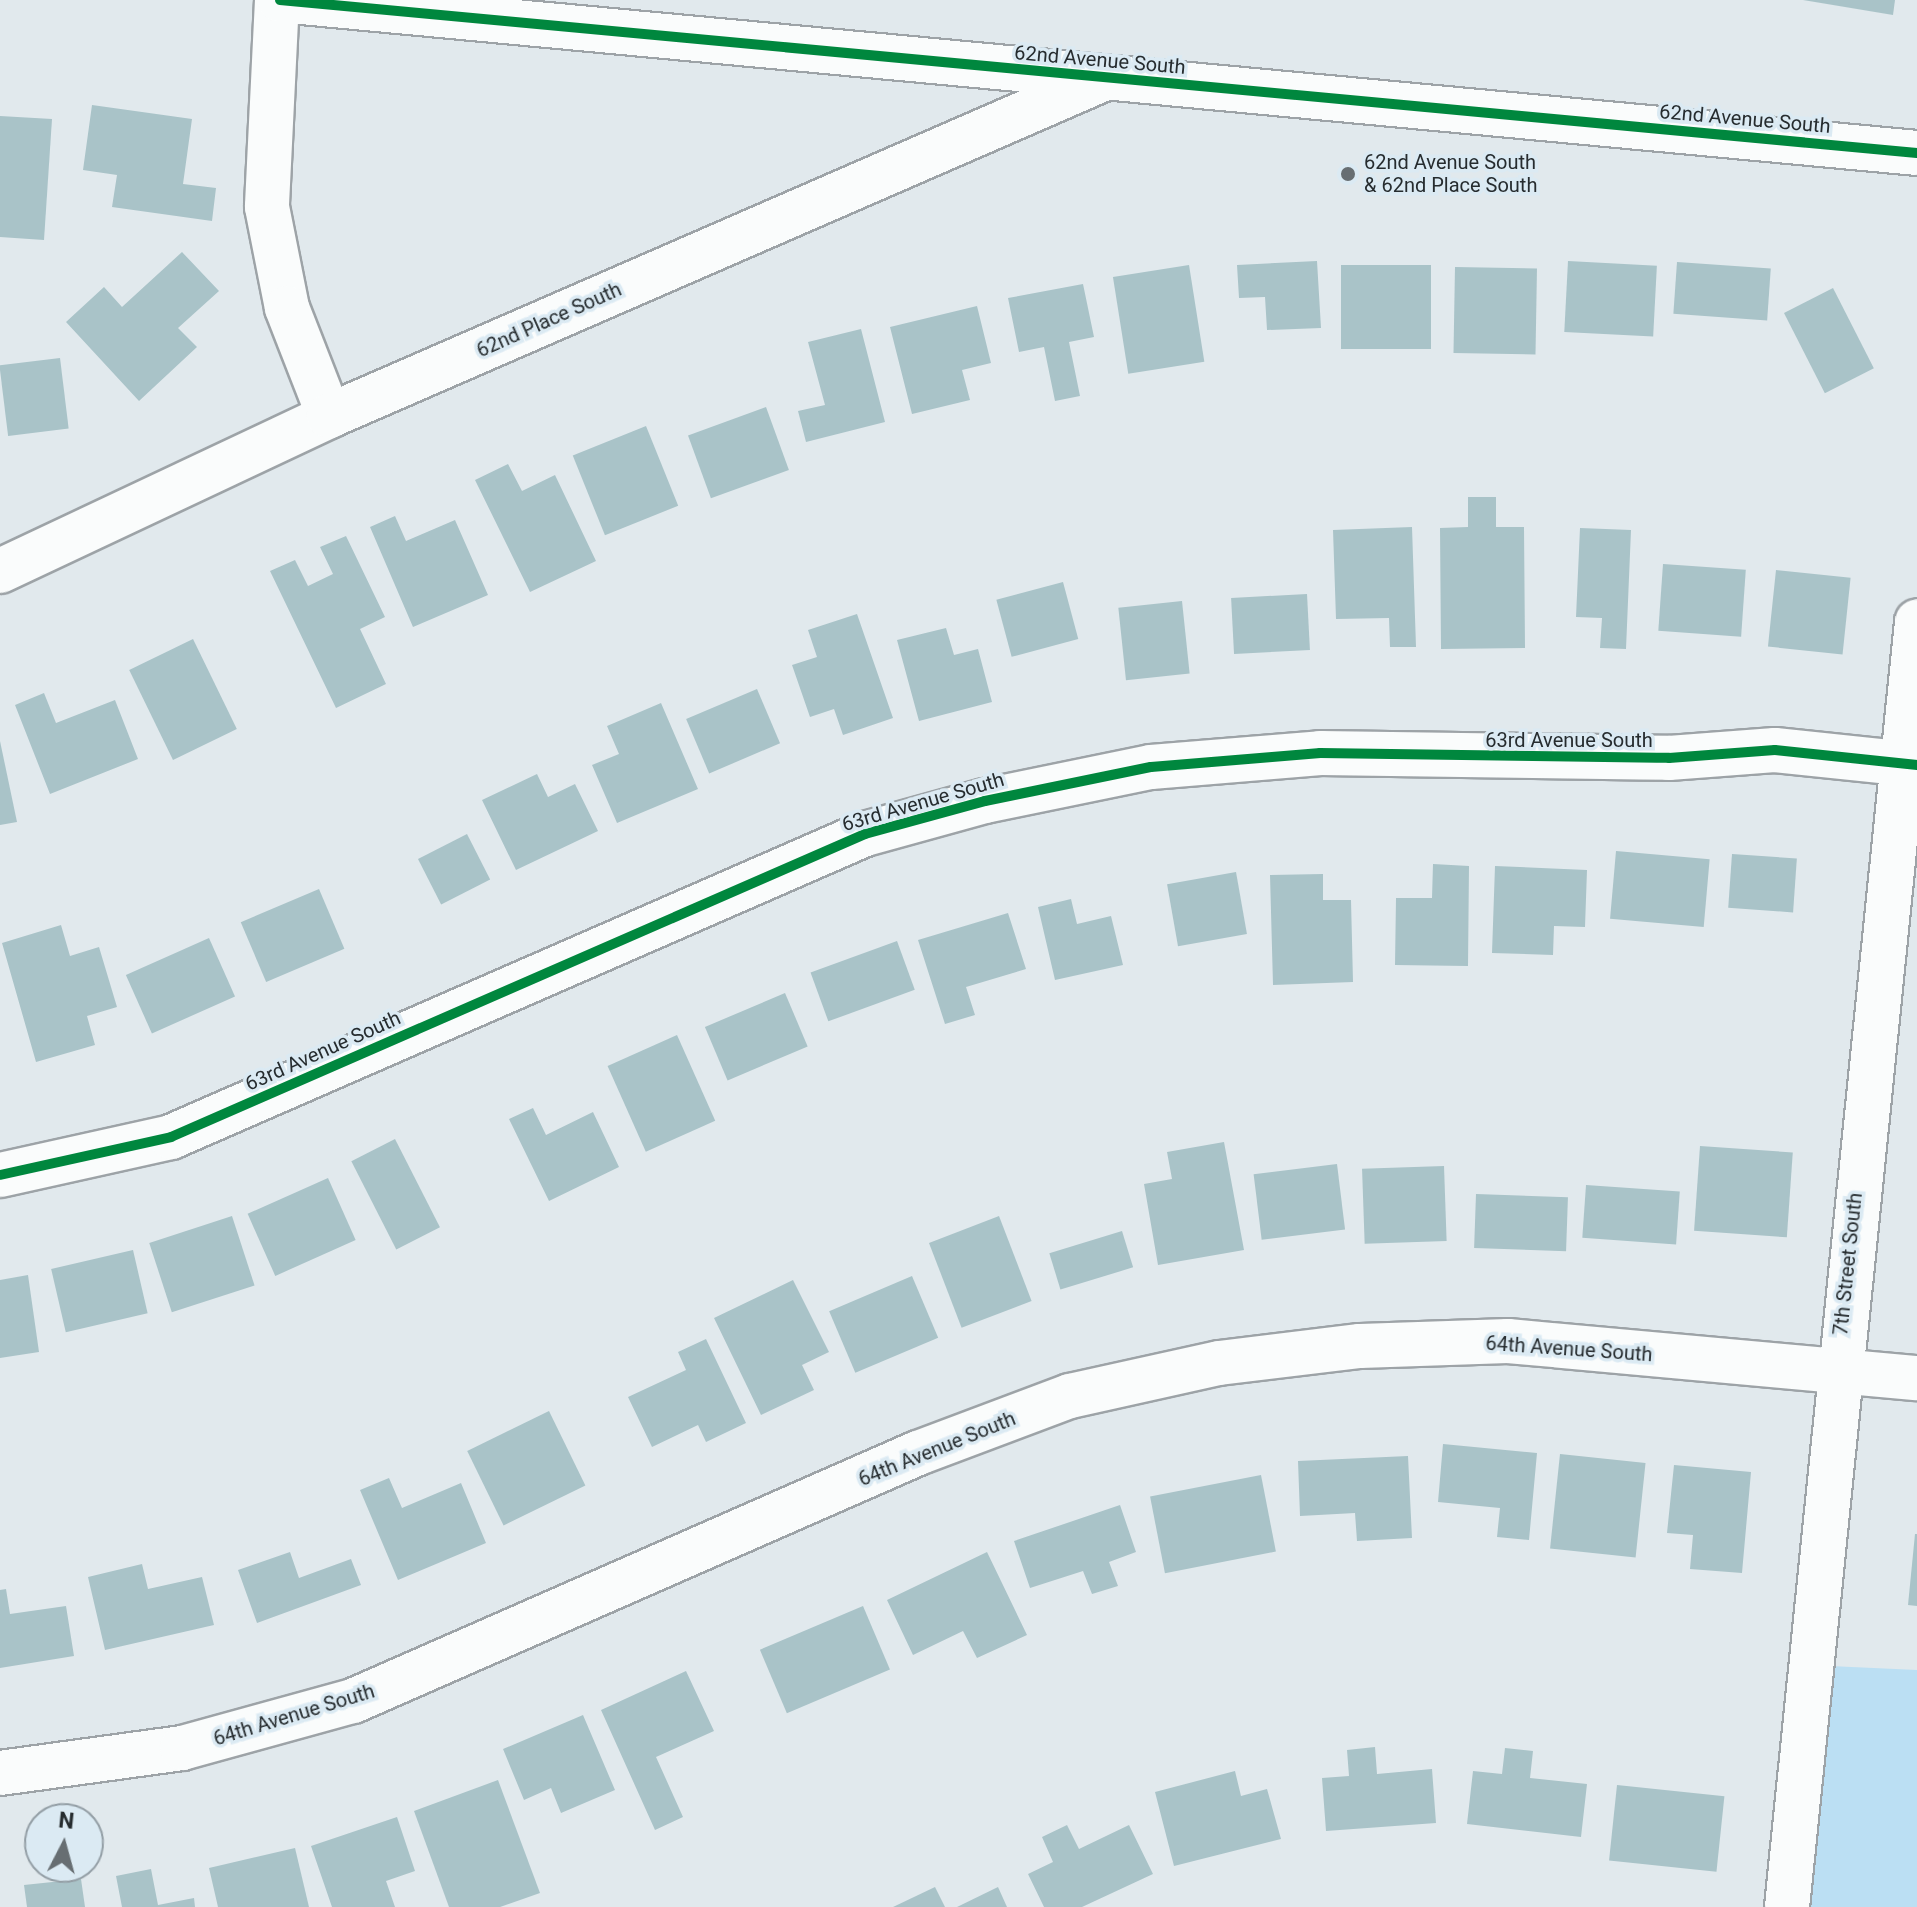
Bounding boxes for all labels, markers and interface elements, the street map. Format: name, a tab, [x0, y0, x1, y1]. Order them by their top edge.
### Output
street label: 62nd Avenue South	[1013, 41, 1187, 79]
street label: 62nd Avenue South	[1658, 100, 1832, 138]
place label: 62nd Avenue South & 62nd Place South	[1364, 150, 1537, 197]
marker: 62nd Avenue South & 62nd Place South	[1339, 165, 1357, 183]
street label: 62nd Place South	[473, 277, 625, 363]
street label: 63rd Avenue South	[1485, 728, 1653, 752]
street label: 63rd Avenue South	[839, 767, 1007, 837]
street label: 63rd Avenue South	[242, 1006, 404, 1096]
street label: 7th Street South	[1829, 1191, 1867, 1337]
street label: 64th Avenue South	[1485, 1331, 1653, 1367]
street label: 64th Avenue South	[855, 1407, 1019, 1491]
street label: 64th Avenue South	[211, 1679, 377, 1751]
north arrow	[24, 1803, 104, 1883]
text: N	[57, 1807, 75, 1834]

